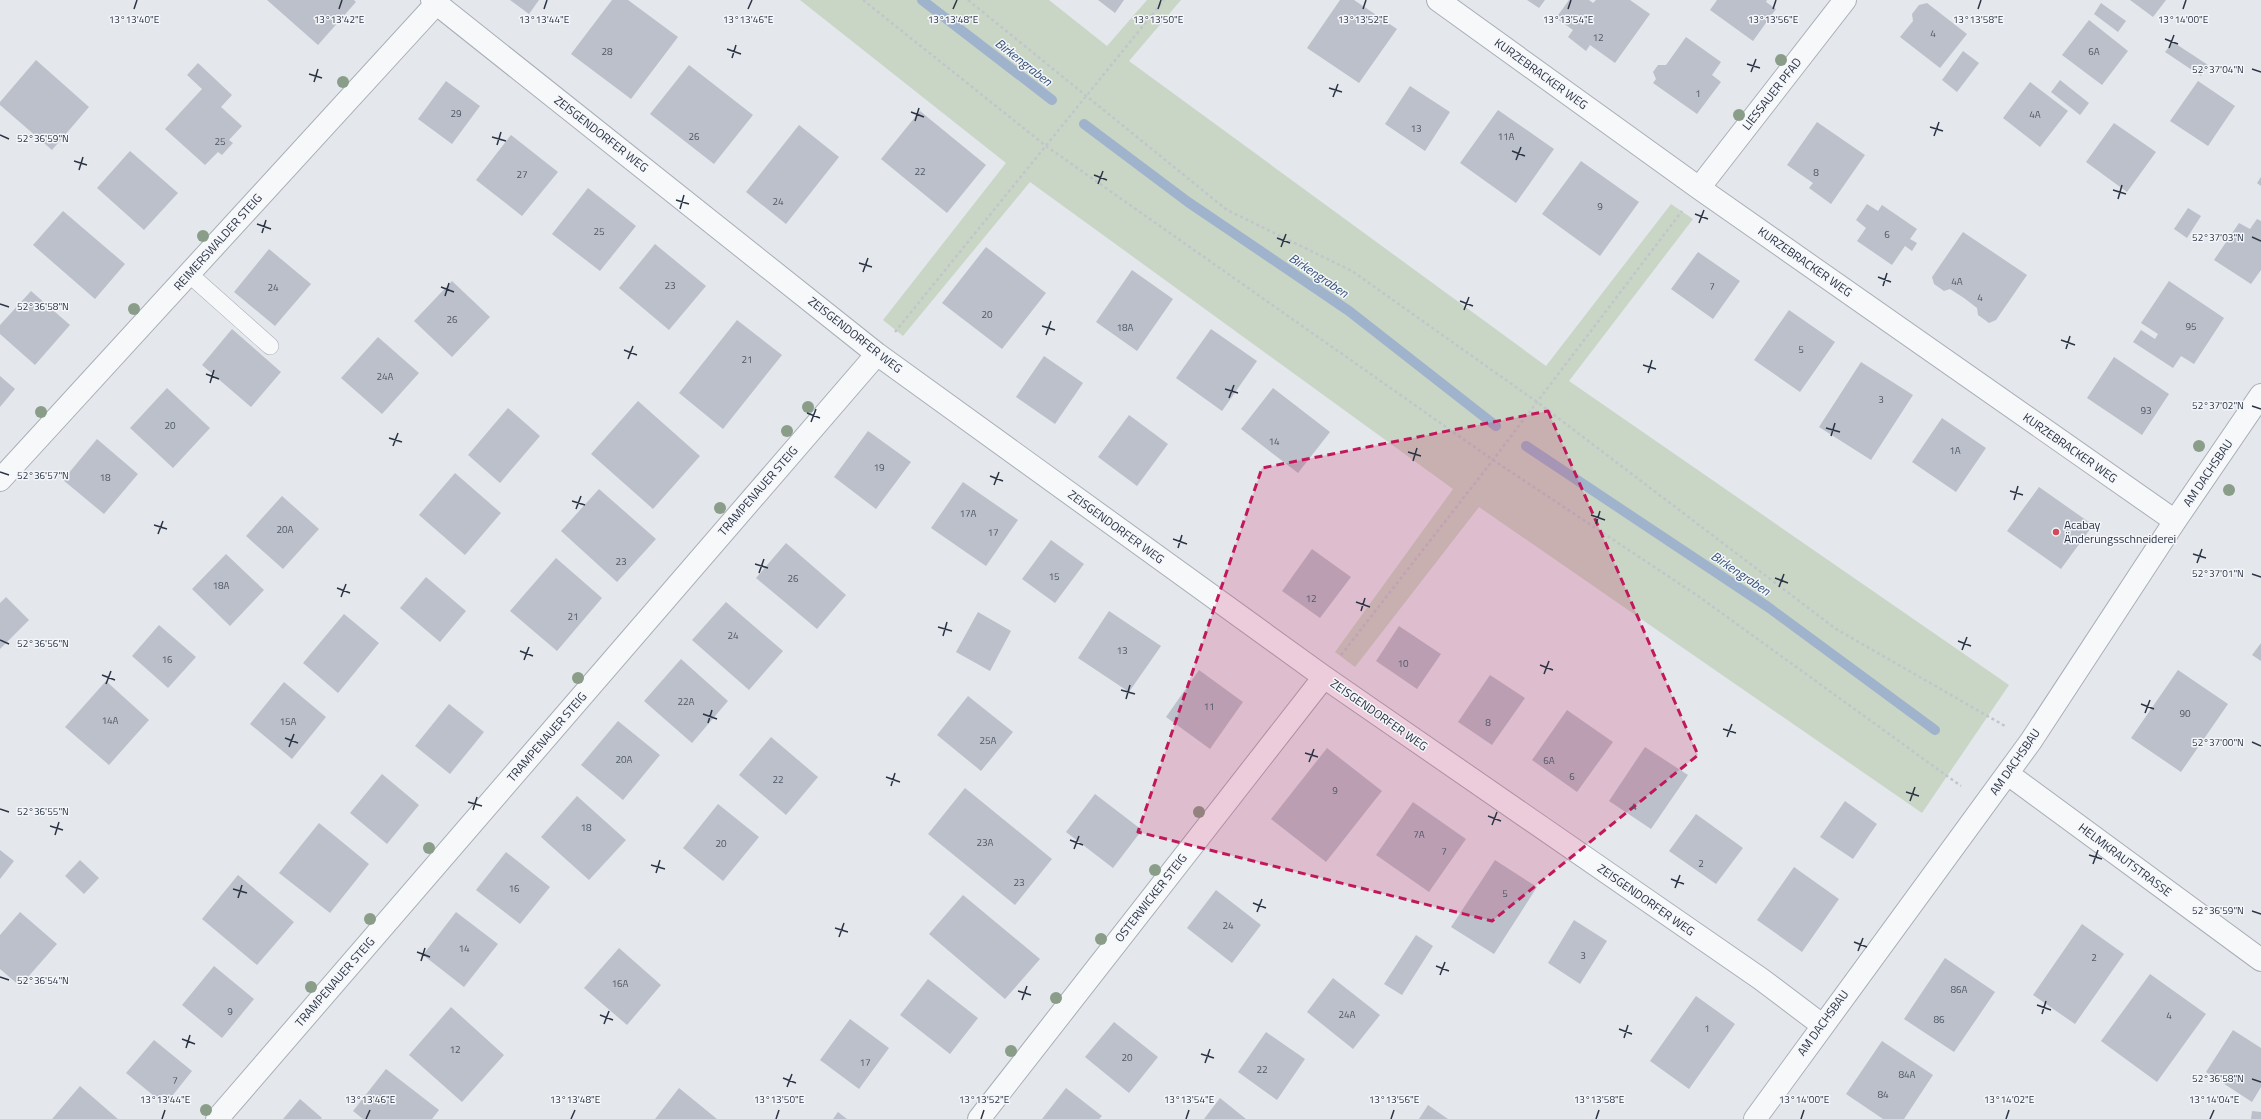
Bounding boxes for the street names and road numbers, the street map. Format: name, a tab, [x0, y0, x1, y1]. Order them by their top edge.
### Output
street label: KURZEBRACKER WEG	[1491, 33, 1592, 114]
street label: LIESSAUER PFAD	[1737, 53, 1806, 134]
street label: ZEISGENDORFER WEG	[550, 91, 653, 177]
street label: REIMERSWALDER STEIG	[169, 189, 267, 294]
street label: KURZEBRACKER WEG	[1754, 222, 1856, 301]
street label: ZEISGENDORFER WEG	[804, 292, 907, 378]
street label: KURZEBRACKER WEG	[2019, 408, 2121, 487]
street label: AM DACHSBAU	[2178, 435, 2237, 510]
street label: TRAMPENAUER STEIG	[713, 441, 802, 540]
street label: ZEISGENDORFER WEG	[1064, 485, 1169, 568]
street label: ZEISGENDORFER WEG	[1327, 674, 1432, 755]
street label: TRAMPENAUER STEIG	[502, 687, 591, 786]
street label: AM DACHSBAU	[1985, 724, 2045, 799]
street label: HELMKRAUTSTRASSE	[2075, 818, 2176, 901]
street label: OSTERWICKER STEIG	[1110, 849, 1191, 946]
street label: ZEISGENDORFER WEG	[1594, 859, 1699, 940]
street label: TRAMPENAUER STEIG	[290, 932, 379, 1031]
street label: AM DACHSBAU	[1792, 986, 1853, 1060]

